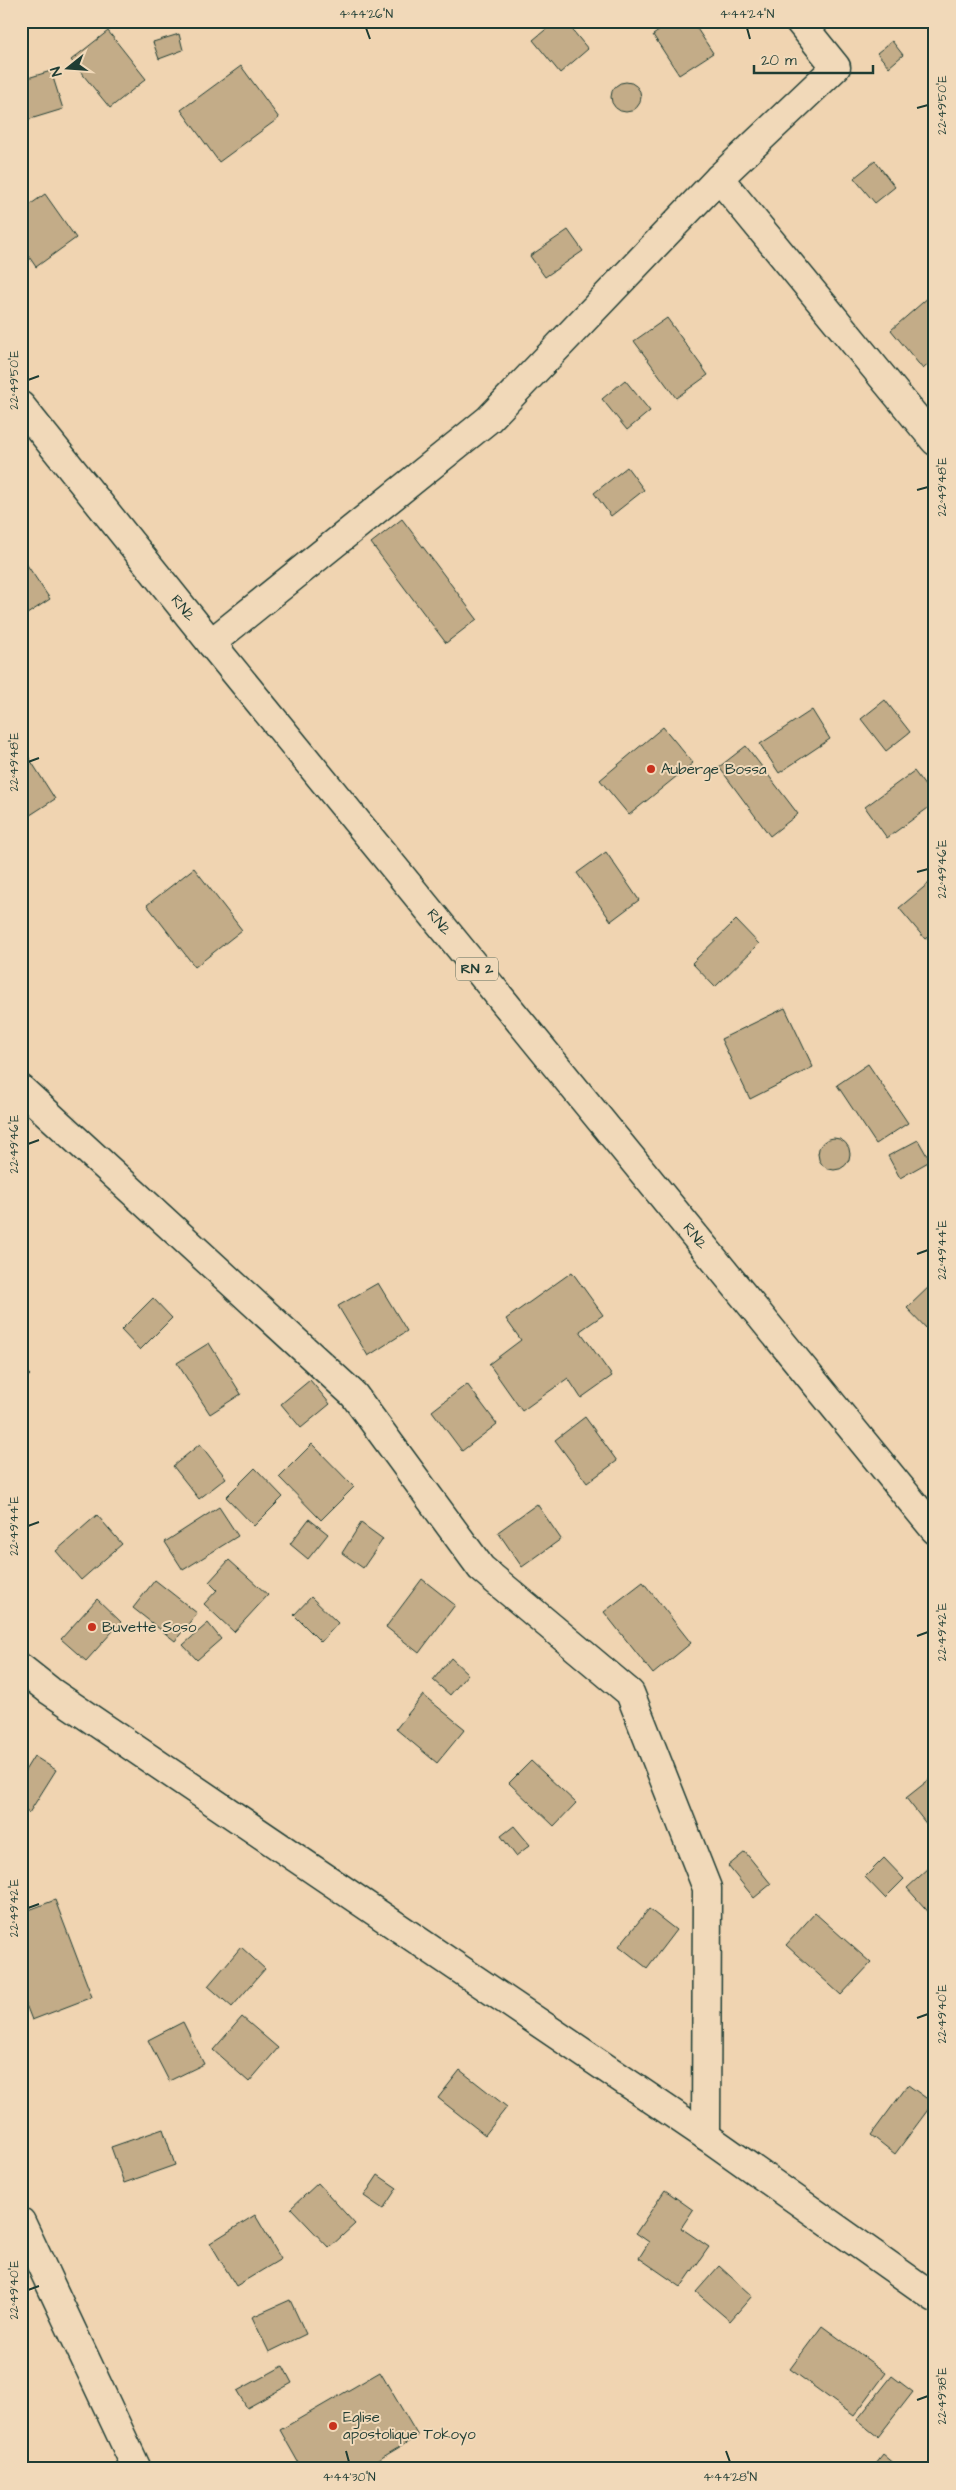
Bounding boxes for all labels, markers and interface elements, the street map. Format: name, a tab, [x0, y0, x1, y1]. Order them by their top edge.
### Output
text: 4°44'26"N	[339, 6, 393, 23]
text: 4°44'24"N	[720, 6, 775, 23]
north arrow	[42, 42, 92, 92]
scale bar	[754, 42, 872, 74]
text: 20 m	[761, 50, 797, 71]
text: N	[46, 64, 67, 79]
text: 22°49'50"E	[934, 75, 951, 135]
text: 22°49'50"E	[6, 350, 23, 410]
text: 22°49'48"E	[934, 457, 951, 517]
street label: RN2	[166, 590, 200, 626]
text: 22°49'48"E	[6, 732, 23, 792]
place label: Auberge Bossa	[661, 759, 767, 781]
marker: Auberge Bossa	[645, 763, 657, 775]
text: 22°49'46"E	[934, 840, 951, 898]
street label: RN2	[422, 904, 456, 940]
road number: RN 2	[456, 958, 498, 981]
text: 22°49'46"E	[6, 1115, 23, 1173]
street label: RN2	[678, 1218, 712, 1254]
text: 22°49'44"E	[934, 1220, 951, 1280]
text: 22°49'44"E	[6, 1496, 23, 1556]
text: 22°49'42"E	[934, 1603, 951, 1661]
place label: Buvette Soso	[102, 1617, 197, 1638]
marker: Buvette Soso	[86, 1621, 98, 1633]
text: 22°49'42"E	[6, 1879, 23, 1937]
text: 22°49'40"E	[934, 1985, 951, 2044]
text: 22°49'40"E	[6, 2261, 23, 2320]
text: 22°49'38"E	[934, 2367, 951, 2425]
place label: Eglise apostolique Tokoyo	[343, 2407, 476, 2446]
marker: Eglise apostolique Tokoyo	[327, 2420, 339, 2432]
text: 4°44'30"N	[322, 2469, 376, 2486]
text: 4°44'28"N	[703, 2469, 758, 2486]

